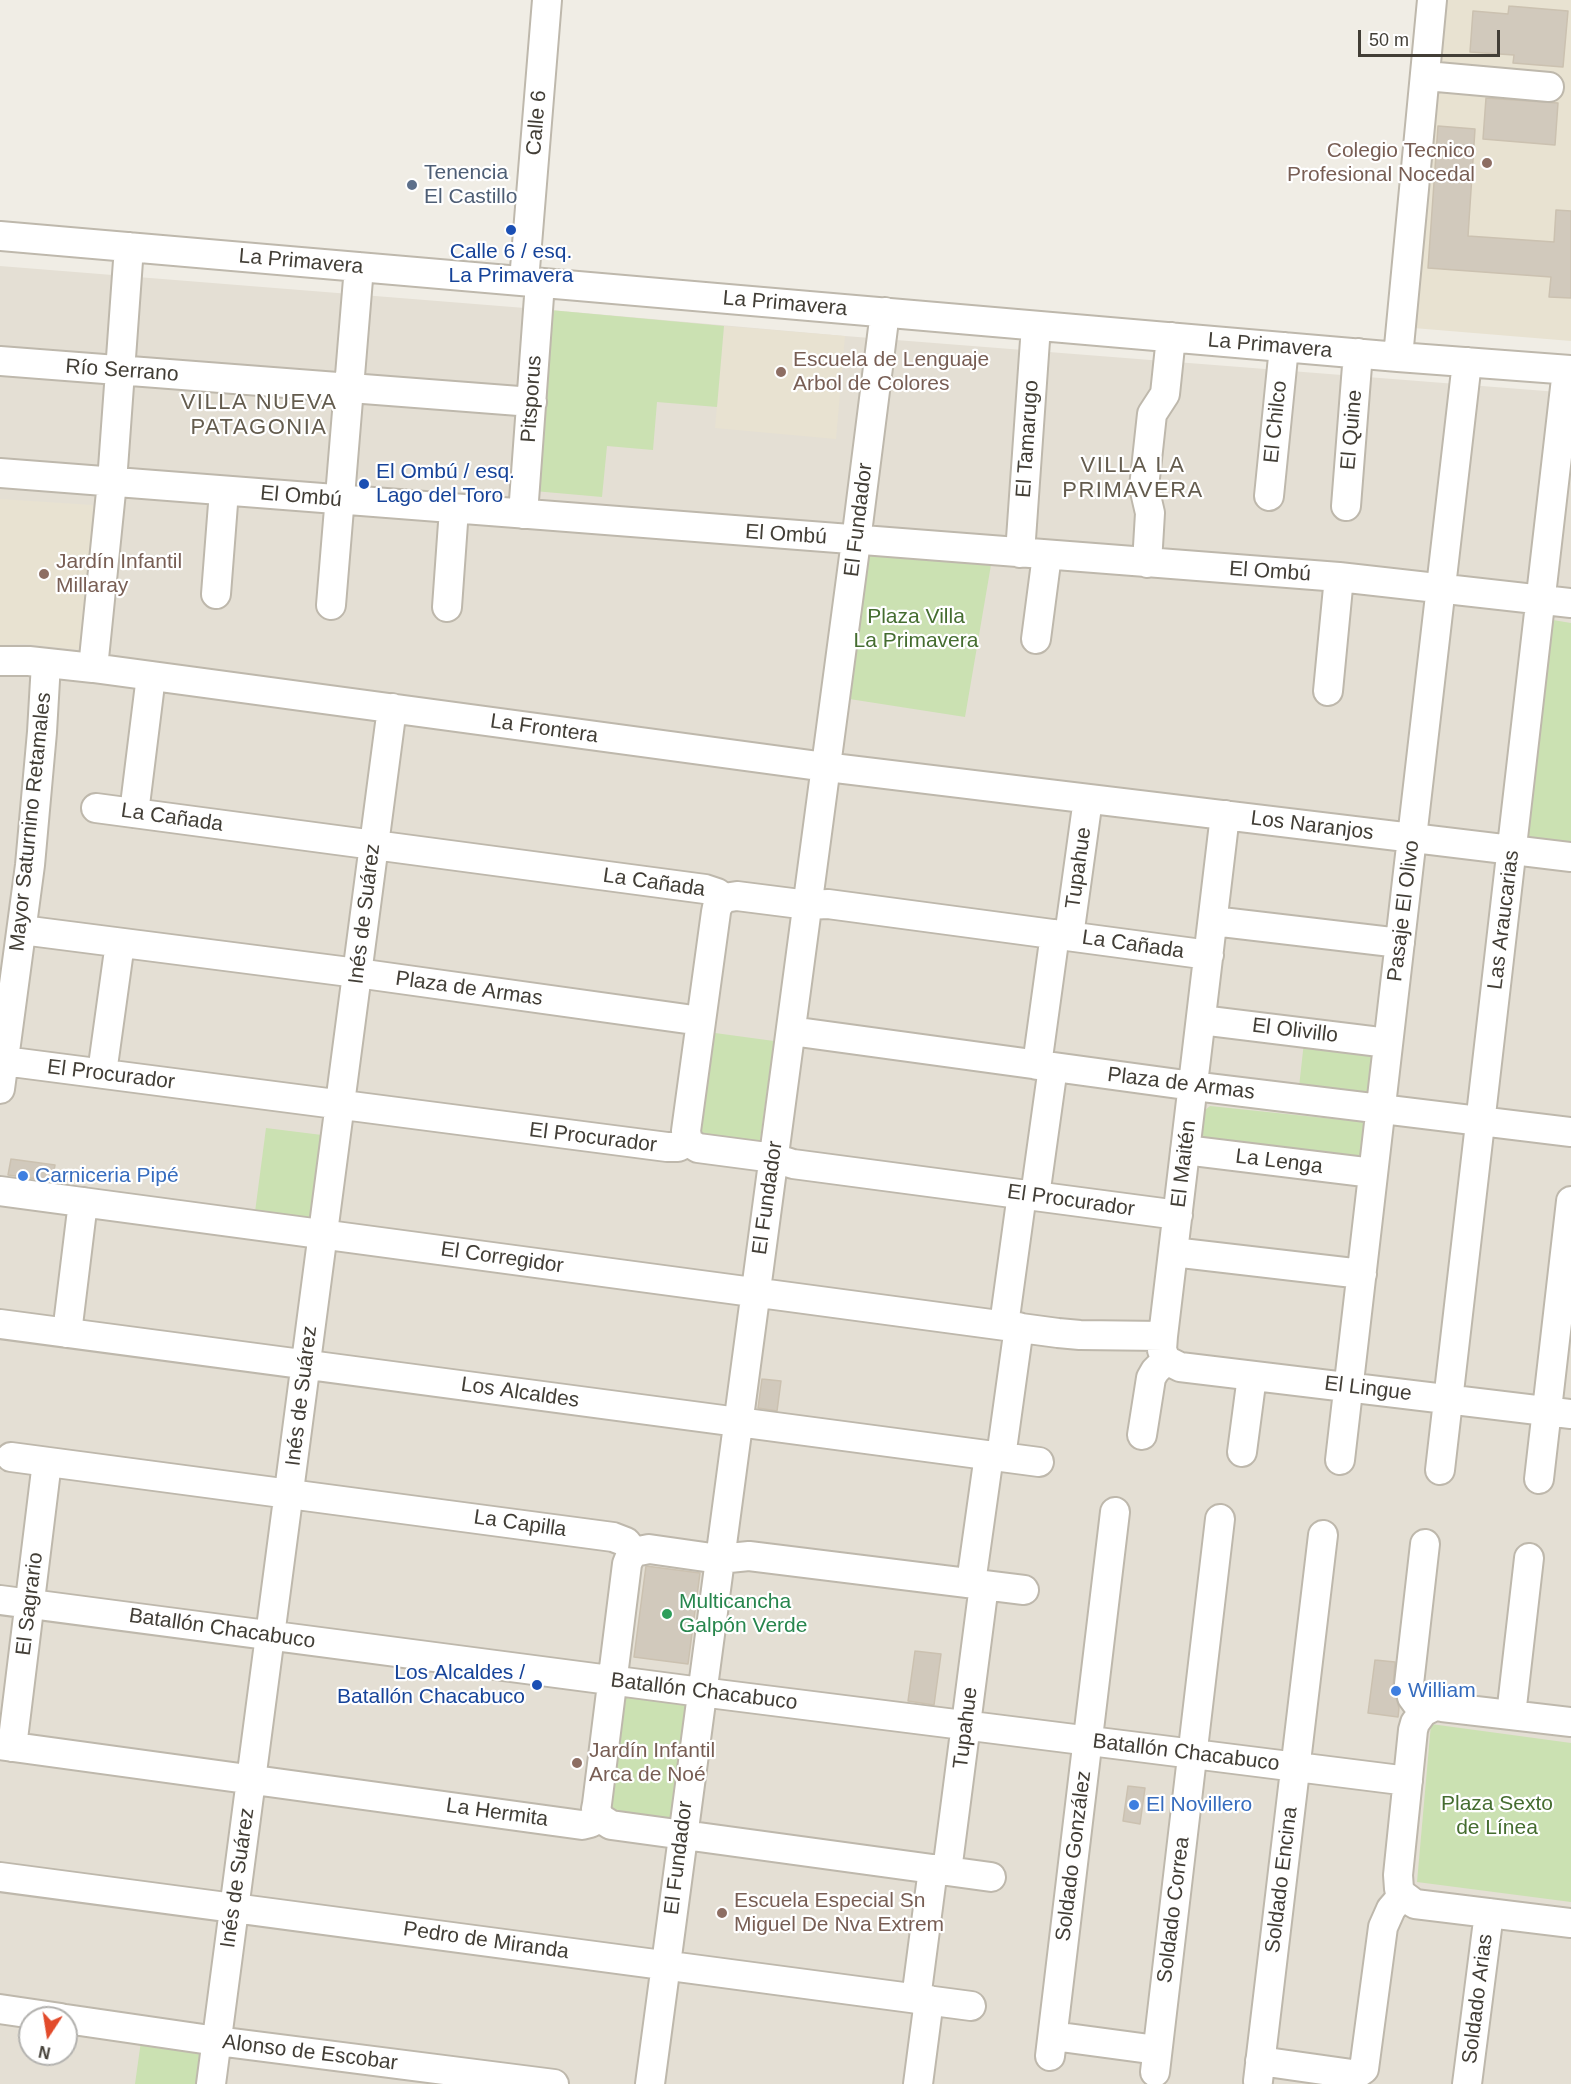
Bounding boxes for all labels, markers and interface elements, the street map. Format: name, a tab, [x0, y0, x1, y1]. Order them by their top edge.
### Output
scale bar	[1361, 18, 1504, 56]
text: 50 m	[1369, 30, 1409, 50]
street label: Calle 6	[522, 89, 552, 157]
place label: Colegio Tecnico Profesional Nocedal	[1287, 138, 1475, 188]
marker: Colegio Tecnico Profesional Nocedal	[1480, 156, 1494, 170]
place label: Tenencia El Castillo	[424, 160, 517, 210]
marker: Tenencia El Castillo	[405, 178, 419, 192]
marker: Calle 6 / esq. La Primavera	[504, 223, 518, 237]
place label: Calle 6 / esq. La Primavera	[449, 239, 573, 289]
street label: La Primavera	[238, 244, 364, 280]
street label: La Primavera	[722, 286, 848, 322]
street label: La Primavera	[1207, 328, 1333, 364]
place label: Escuela de Lenguaje Arbol de Colores	[793, 347, 989, 397]
street label: Río Serrano	[65, 354, 179, 388]
street label: Pitsporus	[516, 354, 548, 444]
marker: Escuela de Lenguaje Arbol de Colores	[774, 365, 788, 379]
street label: El Tamarugo	[1011, 379, 1045, 499]
street label: El Chilco	[1259, 379, 1293, 465]
street label: El Quine	[1336, 389, 1368, 471]
district label: VILLA NUEVA PATAGONIA	[181, 390, 337, 442]
district label: VILLA LA PRIMAVERA	[1062, 453, 1204, 505]
place label: El Ombú / esq. Lago del Toro	[376, 459, 515, 509]
street label: El Fundador	[840, 462, 878, 578]
marker: El Ombú / esq. Lago del Toro	[357, 477, 371, 491]
street label: El Ombú	[259, 481, 343, 513]
street label: El Ombú	[744, 520, 828, 550]
place label: Jardín Infantil Millaray	[56, 549, 182, 599]
street label: El Ombú	[1228, 557, 1312, 587]
marker: Jardín Infantil Millaray	[37, 567, 51, 581]
park label: Plaza Villa La Primavera	[854, 604, 978, 654]
street label: Mayor Saturnino Retamales	[5, 691, 57, 953]
street label: La Frontera	[488, 709, 600, 749]
street label: La Cañada	[119, 798, 225, 838]
street label: Los Naranjos	[1249, 806, 1375, 846]
street label: Tupahue	[1061, 826, 1097, 910]
street label: Pasaje El Olivo	[1383, 839, 1425, 983]
street label: Inés de Suárez	[344, 842, 386, 986]
street label: Las Araucarias	[1483, 849, 1525, 991]
street label: La Cañada	[601, 863, 707, 903]
street label: La Cañada	[1080, 925, 1186, 965]
street label: Plaza de Armas	[394, 966, 544, 1012]
street label: El Olivillo	[1251, 1013, 1339, 1049]
street label: El Procurador	[46, 1055, 176, 1095]
street label: Plaza de Armas	[1106, 1062, 1256, 1106]
street label: El Procurador	[528, 1118, 658, 1158]
street label: El Maitén	[1166, 1119, 1202, 1209]
street label: El Fundador	[748, 1140, 788, 1256]
street label: La Lenga	[1234, 1144, 1324, 1180]
place label: Carniceria Pipé	[35, 1163, 179, 1189]
marker: Carniceria Pipé	[16, 1169, 30, 1183]
street label: El Procurador	[1006, 1180, 1136, 1222]
street label: El Corregidor	[439, 1237, 565, 1279]
street label: Inés de Suárez	[281, 1324, 323, 1468]
street label: El Lingue	[1323, 1371, 1413, 1407]
street label: Los Alcaldes	[459, 1372, 581, 1414]
street label: La Capilla	[472, 1505, 568, 1543]
street label: El Sagrario	[11, 1551, 49, 1657]
place label: Multicancha Galpón Verde	[679, 1589, 807, 1639]
street label: Batallón Chacabuco	[127, 1603, 317, 1655]
marker: Multicancha Galpón Verde	[660, 1607, 674, 1621]
place label: Los Alcaldes / Batallón Chacabuco	[337, 1660, 525, 1710]
street label: Batallón Chacabuco	[609, 1668, 799, 1716]
marker: Los Alcaldes / Batallón Chacabuco	[530, 1678, 544, 1692]
place label: William	[1408, 1678, 1476, 1704]
marker: William	[1389, 1684, 1403, 1698]
street label: Tupahue	[948, 1686, 984, 1770]
street label: Batallón Chacabuco	[1091, 1729, 1281, 1777]
place label: Jardín Infantil Arca de Noé	[589, 1738, 715, 1788]
marker: Jardín Infantil Arca de Noé	[570, 1756, 584, 1770]
street label: Soldado González	[1051, 1769, 1097, 1943]
park label: Plaza Sexto de Línea	[1441, 1791, 1553, 1841]
place label: El Novillero	[1146, 1792, 1252, 1818]
street label: La Hermita	[444, 1793, 550, 1833]
marker: El Novillero	[1127, 1798, 1141, 1812]
street label: El Fundador	[660, 1800, 698, 1916]
street label: Soldado Encina	[1261, 1805, 1303, 1955]
street label: Inés de Suárez	[216, 1806, 260, 1950]
street label: Soldado Correa	[1153, 1835, 1195, 1985]
place label: Escuela Especial Sn Miguel De Nva Extrem	[734, 1888, 944, 1938]
marker: Escuela Especial Sn Miguel De Nva Extrem	[715, 1906, 729, 1920]
street label: Pedro de Miranda	[402, 1917, 570, 1965]
street label: Soldado Arias	[1458, 1933, 1498, 2065]
north arrow	[18, 2006, 78, 2066]
street label: Alonso de Escobar	[221, 2030, 399, 2076]
text: N	[37, 2043, 52, 2062]

